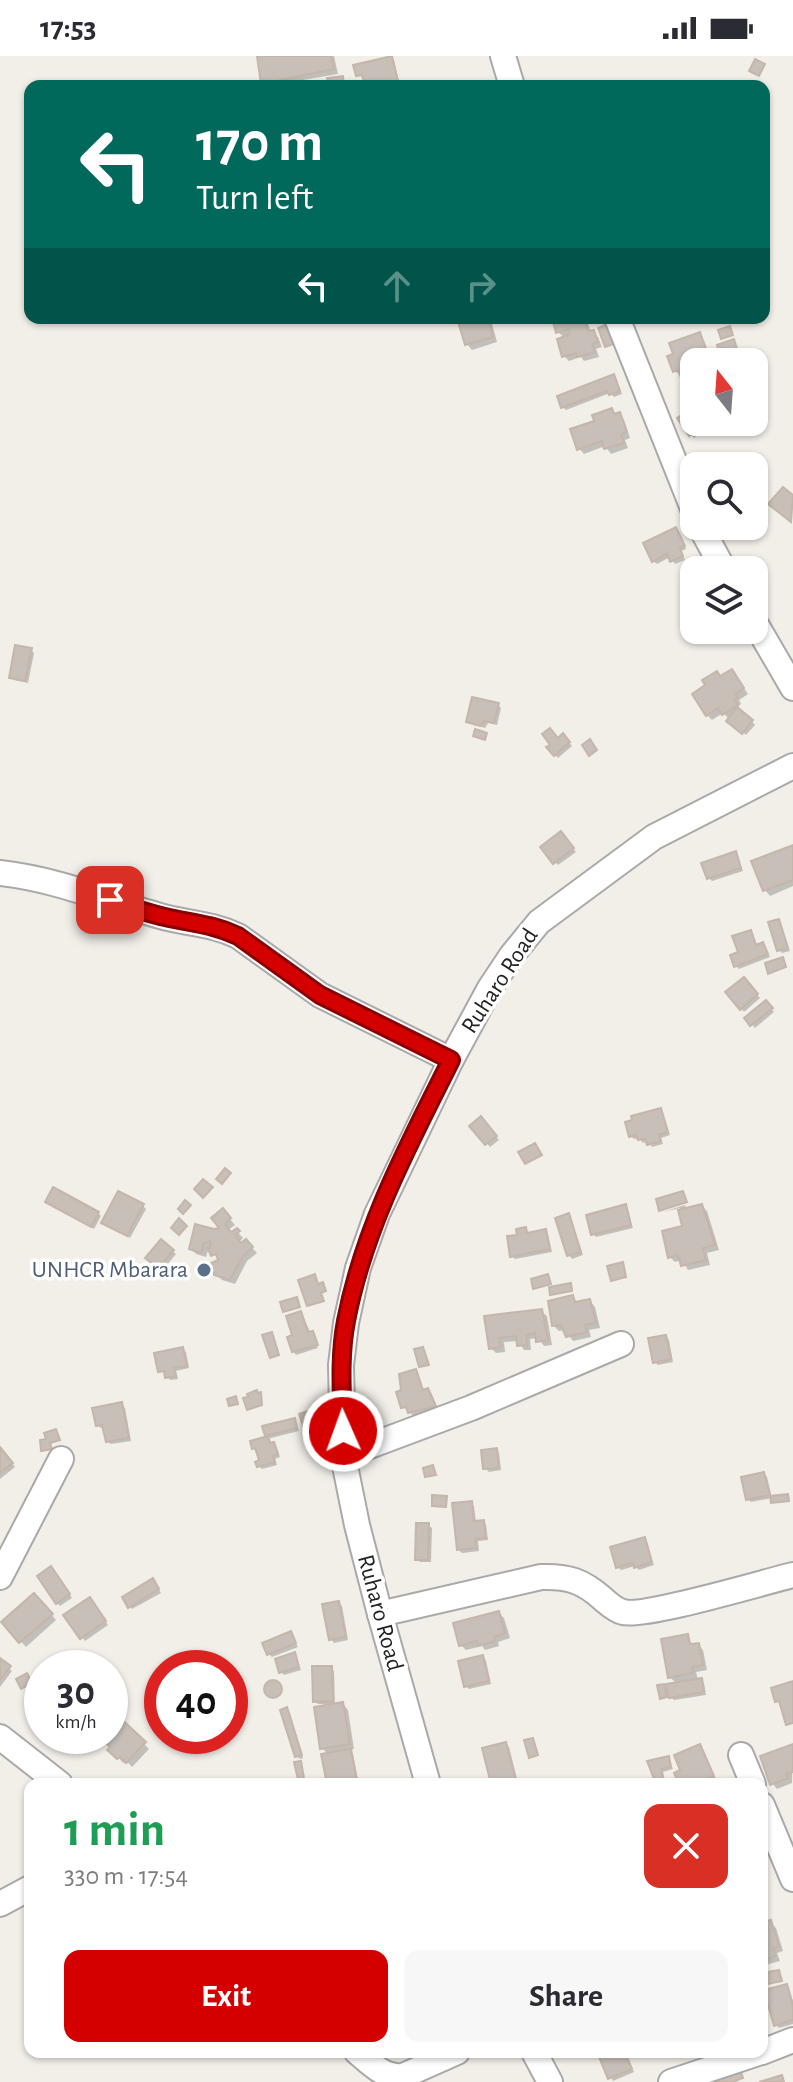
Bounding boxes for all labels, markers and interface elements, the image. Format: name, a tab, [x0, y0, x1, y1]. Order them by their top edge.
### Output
text: 17:53	[40, 13, 97, 43]
icon: left	[64, 112, 168, 216]
text: 170 m	[196, 115, 323, 171]
text: Turn left	[196, 180, 313, 216]
icon: left	[291, 264, 335, 308]
icon: ahead	[375, 264, 419, 308]
icon: right	[459, 264, 503, 308]
north arrow	[680, 348, 768, 436]
map controls	[680, 348, 768, 644]
button: search	[680, 452, 768, 540]
button: layers	[680, 556, 768, 644]
pin	[76, 866, 144, 934]
icon: arrive	[88, 878, 132, 922]
street label: Ruharo Road	[457, 924, 543, 1038]
place label: UNHCR Mbarara	[32, 1258, 188, 1282]
marker: UNHCR Mbarara	[195, 1261, 213, 1279]
position arrow	[301, 1389, 385, 1473]
street label: Ruharo Road	[353, 1552, 407, 1674]
speed limit sign: 40	[144, 1650, 248, 1754]
text: 30	[57, 1672, 95, 1712]
text: km/h	[55, 1712, 97, 1732]
button: close	[644, 1804, 728, 1888]
text: 1 min	[64, 1807, 165, 1855]
text: 330 m · 17:54	[64, 1863, 188, 1889]
button: Exit	[64, 1950, 388, 2042]
button: Share	[404, 1950, 728, 2042]

